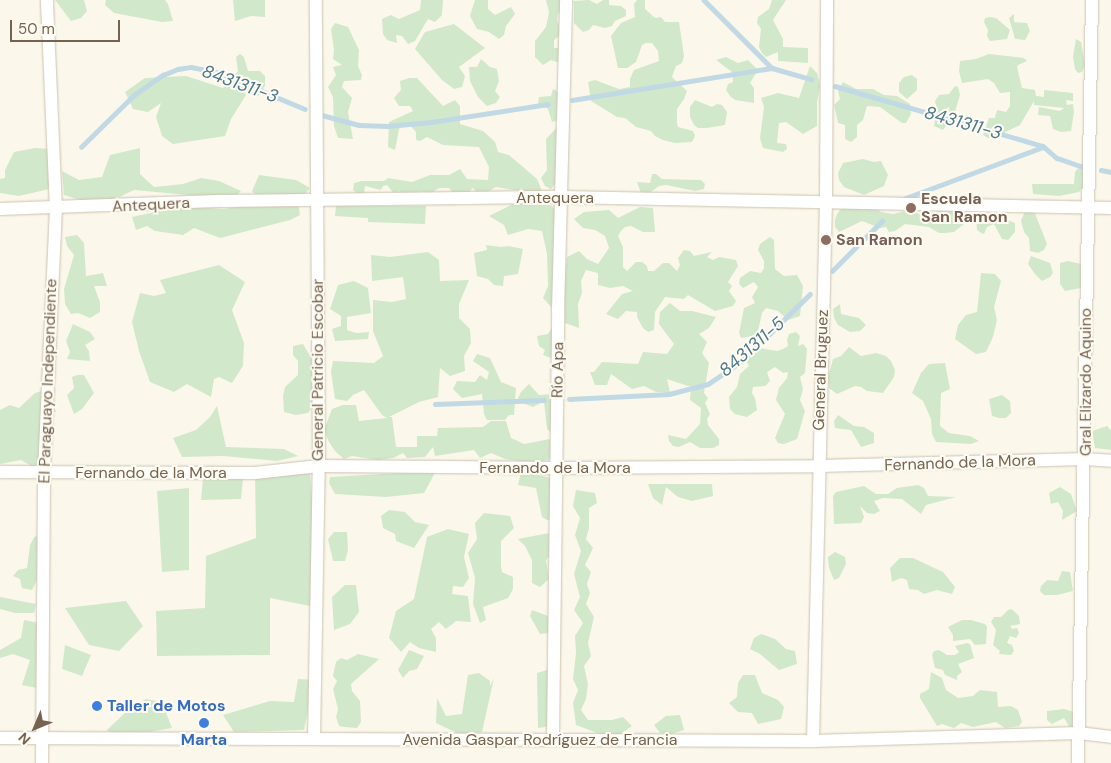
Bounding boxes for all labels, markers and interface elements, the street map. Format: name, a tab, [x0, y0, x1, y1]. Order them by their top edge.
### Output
scale bar	[12, 10, 122, 42]
text: 50 m	[18, 19, 55, 39]
water label: 8431311-3	[199, 60, 281, 108]
water label: 8431311-3	[922, 102, 1004, 144]
street label: Antequera	[516, 188, 594, 208]
place label: Escuela San Ramon	[921, 189, 1008, 227]
street label: Antequera	[112, 193, 190, 217]
marker: Escuela San Ramon	[905, 202, 917, 214]
place label: San Ramon	[836, 230, 923, 250]
marker: San Ramon	[820, 234, 832, 246]
street label: El Paraguayo Independiente	[35, 278, 61, 484]
street label: General Patricio Escobar	[308, 279, 328, 461]
street label: Gral Elizardo Aquino	[1076, 308, 1096, 456]
street label: General Bruguez	[809, 309, 833, 431]
water label: 8431311-5	[715, 313, 789, 381]
street label: Río Apa	[548, 342, 568, 398]
street label: Fernando de la Mora	[884, 451, 1036, 475]
street label: Fernando de la Mora	[479, 458, 631, 478]
street label: Fernando de la Mora	[75, 463, 227, 483]
place label: Taller de Motos	[107, 696, 226, 716]
marker: Taller de Motos	[91, 700, 103, 712]
north arrow	[10, 703, 60, 753]
marker: Marta	[198, 717, 210, 729]
text: N	[14, 729, 34, 749]
place label: Marta	[181, 730, 227, 750]
street label: Avenida Gaspar Rodríguez de Francia	[403, 730, 677, 750]

